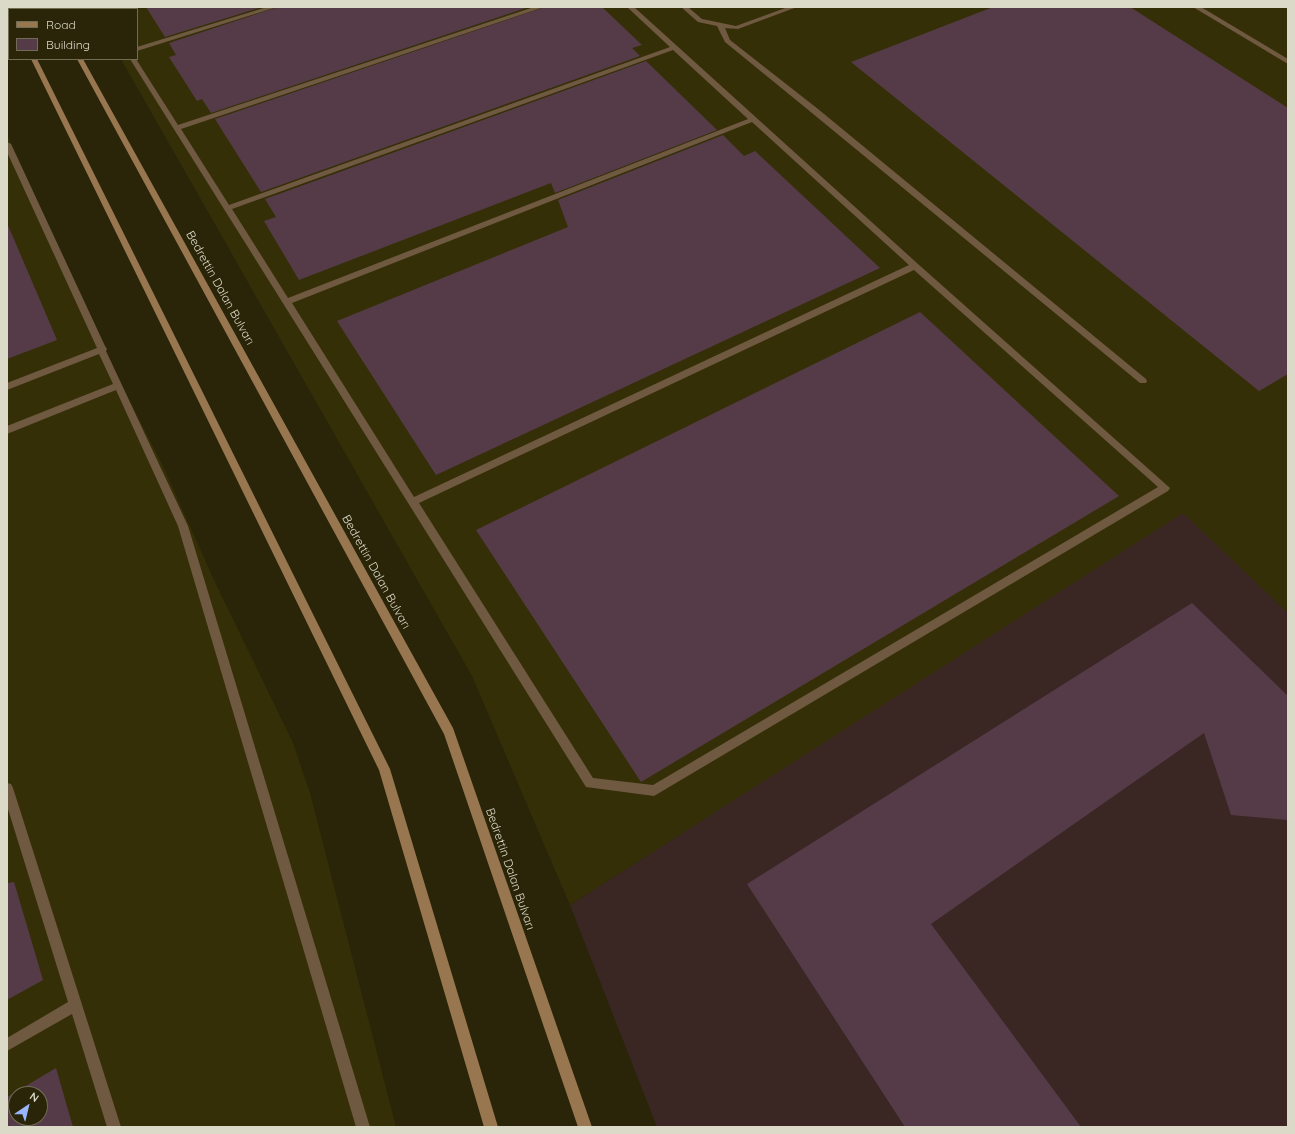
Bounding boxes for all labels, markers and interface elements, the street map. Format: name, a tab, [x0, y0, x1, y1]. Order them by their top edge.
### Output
legend	[8, 8, 138, 60]
text: Road	[46, 17, 76, 32]
text: Building	[46, 37, 90, 52]
street label: Bedrettin Dalan Bulvarı	[183, 229, 257, 347]
street label: Bedrettin Dalan Bulvarı	[339, 513, 413, 631]
street label: Bedrettin Dalan Bulvarı	[482, 806, 538, 932]
north arrow	[8, 1086, 48, 1126]
text: N	[27, 1089, 42, 1105]

